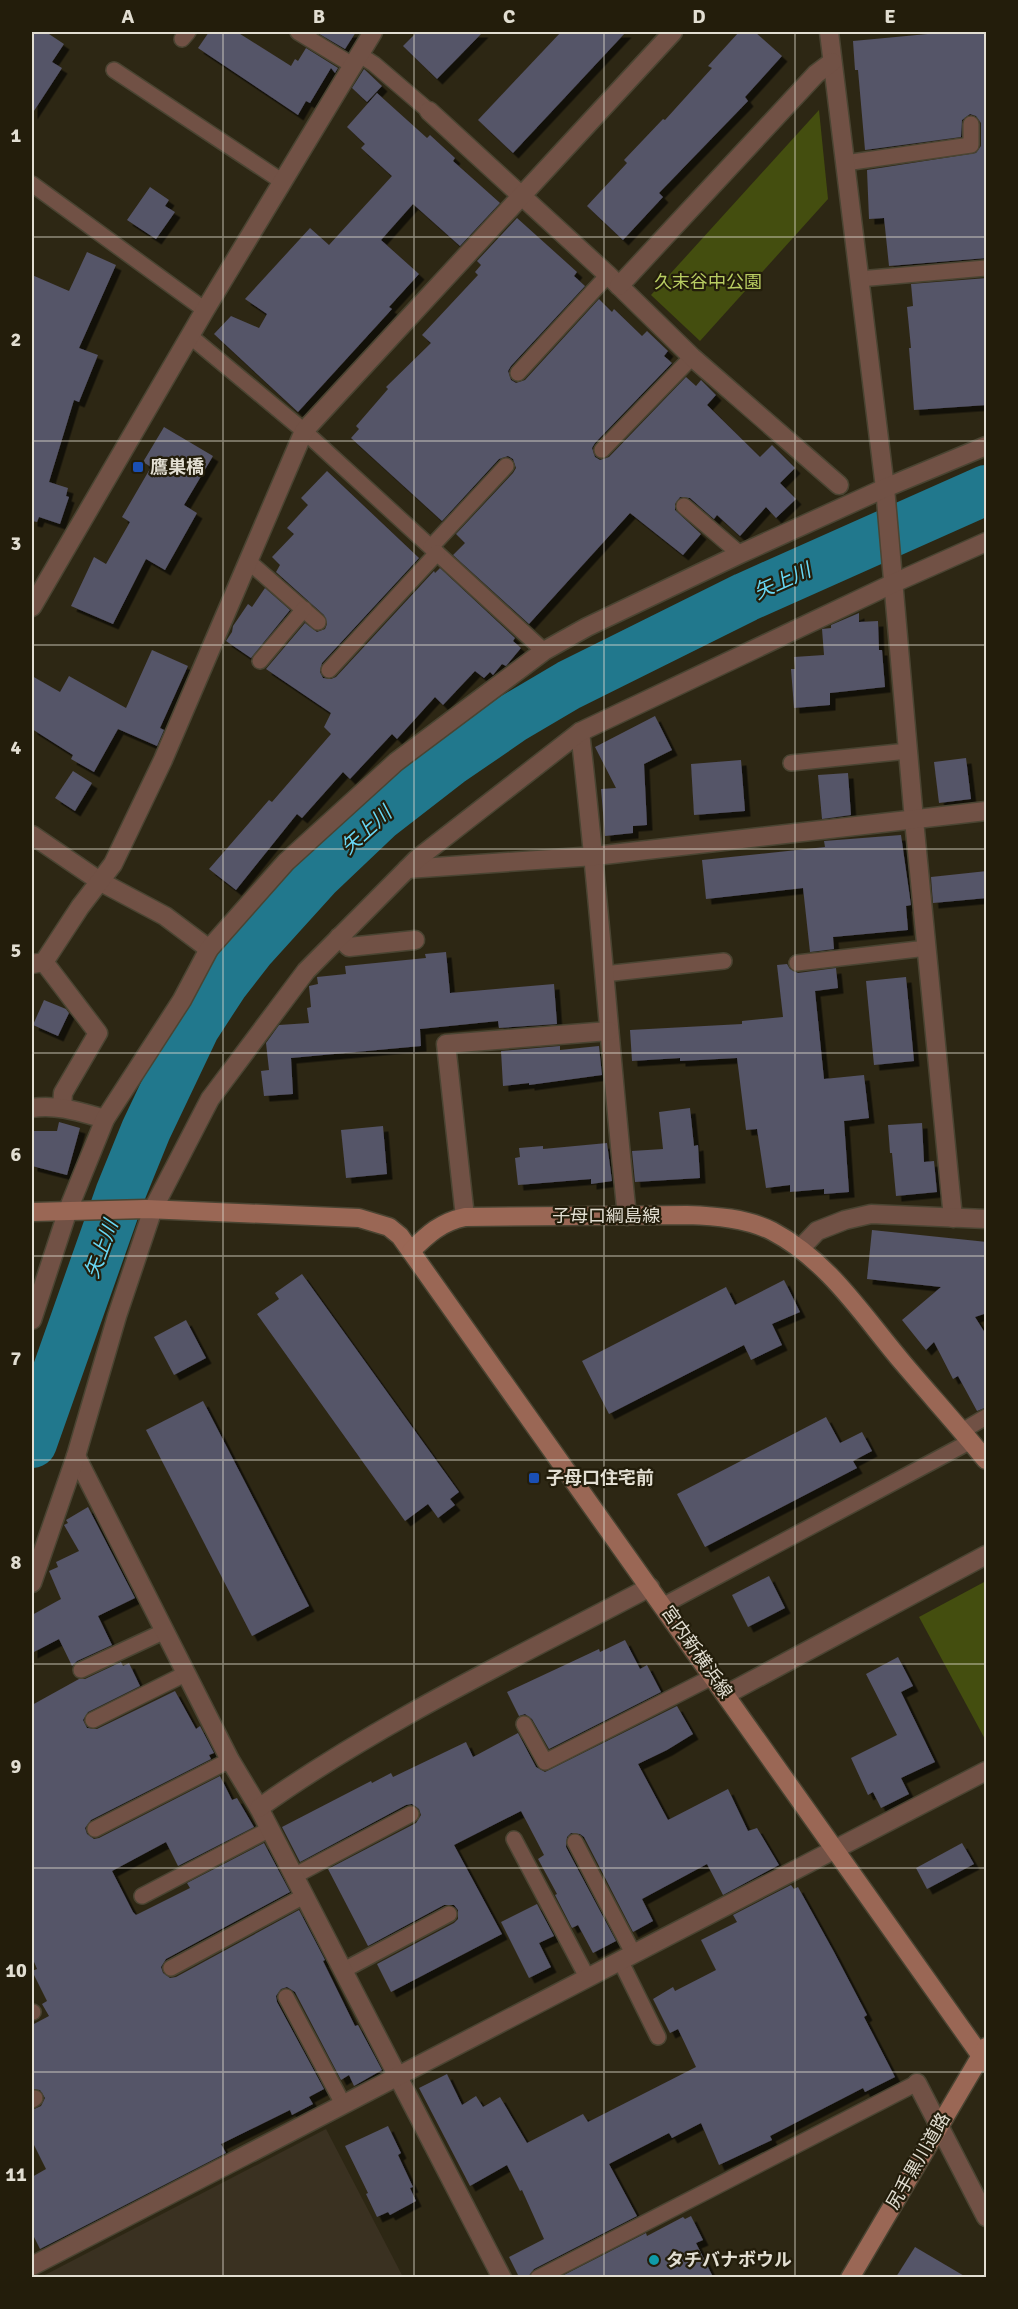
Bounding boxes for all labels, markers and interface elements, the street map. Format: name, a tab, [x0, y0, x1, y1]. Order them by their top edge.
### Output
text: A	[122, 4, 135, 29]
text: B	[313, 4, 325, 29]
text: C	[503, 4, 515, 29]
text: D	[692, 4, 706, 29]
text: E	[884, 4, 896, 29]
text: 1	[11, 123, 22, 148]
park label: 久末谷中公園	[654, 271, 762, 293]
text: 2	[11, 327, 21, 352]
place label: 鷹巣橋	[150, 456, 204, 478]
marker: 鷹巣橋	[131, 460, 145, 474]
text: 3	[11, 531, 21, 556]
water label: 矢上川	[750, 557, 817, 605]
text: 4	[11, 735, 22, 760]
water label: 矢上川	[336, 800, 398, 860]
text: 5	[11, 938, 21, 963]
text: 6	[11, 1142, 22, 1167]
street label: 子母口綱島線	[552, 1205, 660, 1227]
water label: 矢上川	[79, 1215, 124, 1282]
text: 7	[11, 1346, 22, 1371]
place label: 子母口住宅前	[546, 1467, 654, 1489]
marker: 子母口住宅前	[527, 1471, 541, 1485]
text: 8	[11, 1550, 22, 1575]
street label: 宮内新横浜線	[657, 1601, 737, 1703]
text: 9	[11, 1754, 22, 1779]
text: 10	[5, 1958, 27, 1983]
street label: 尻手黒川道路	[881, 2109, 955, 2213]
text: 11	[5, 2162, 27, 2187]
place label: タチバナボウル	[666, 2249, 792, 2271]
marker: タチバナボウル	[647, 2253, 661, 2267]

